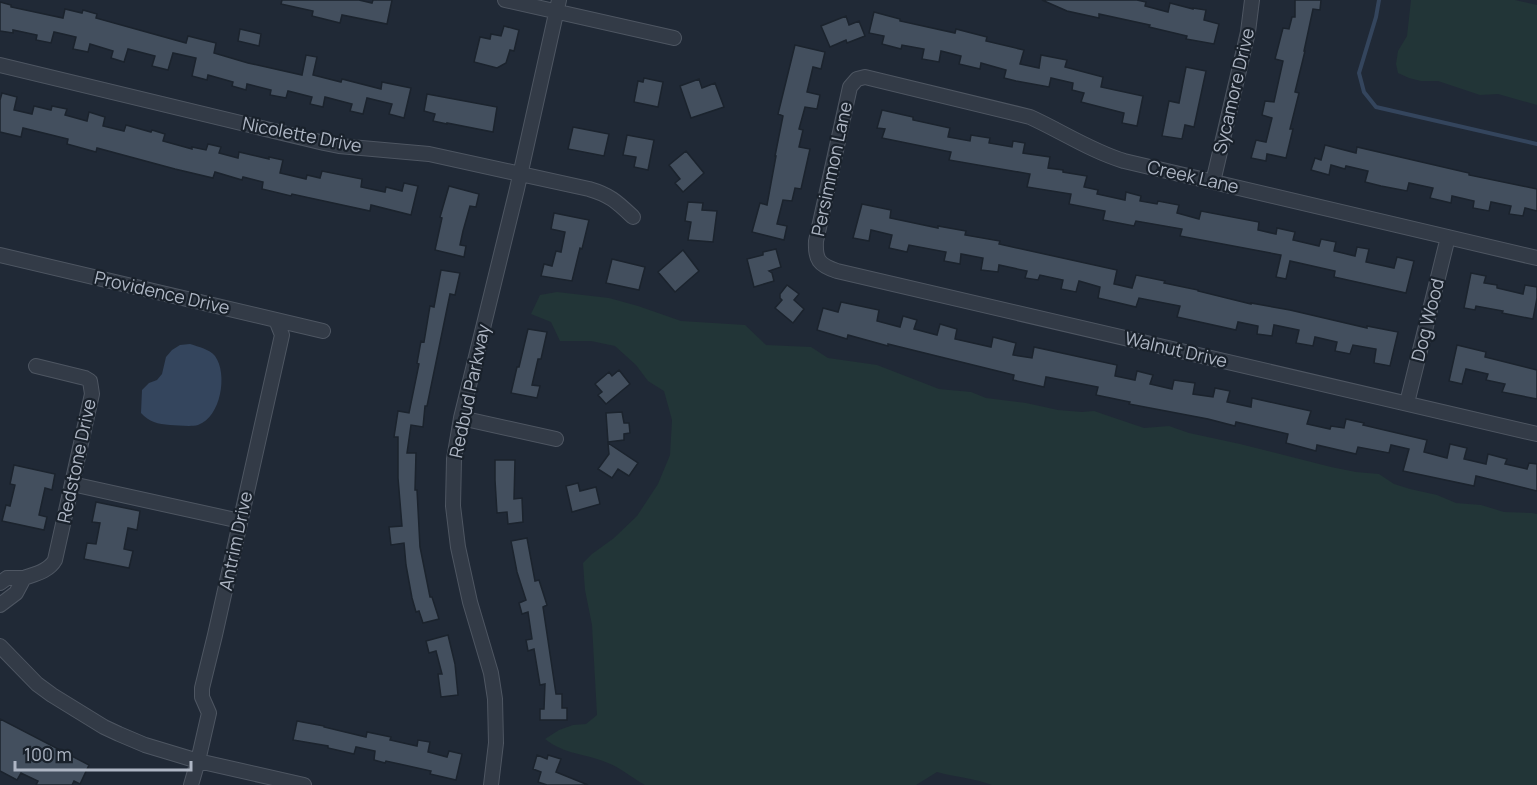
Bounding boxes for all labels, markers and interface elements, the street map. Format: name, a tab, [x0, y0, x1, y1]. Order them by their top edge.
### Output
street label: Sycamore Drive	[1207, 26, 1259, 156]
street label: Persimmon Lane	[805, 99, 857, 238]
street label: Nicolette Drive	[240, 111, 364, 157]
street label: Creek Lane	[1145, 154, 1241, 198]
street label: Providence Drive	[92, 265, 232, 319]
street label: Dog Wood	[1405, 276, 1449, 364]
street label: Redbud Parkway	[443, 321, 495, 460]
street label: Walnut Drive	[1123, 326, 1230, 372]
street label: Redstone Drive	[51, 397, 101, 525]
street label: Antrim Drive	[213, 489, 257, 593]
scale bar	[15, 734, 190, 772]
text: 100 m	[24, 742, 72, 766]

